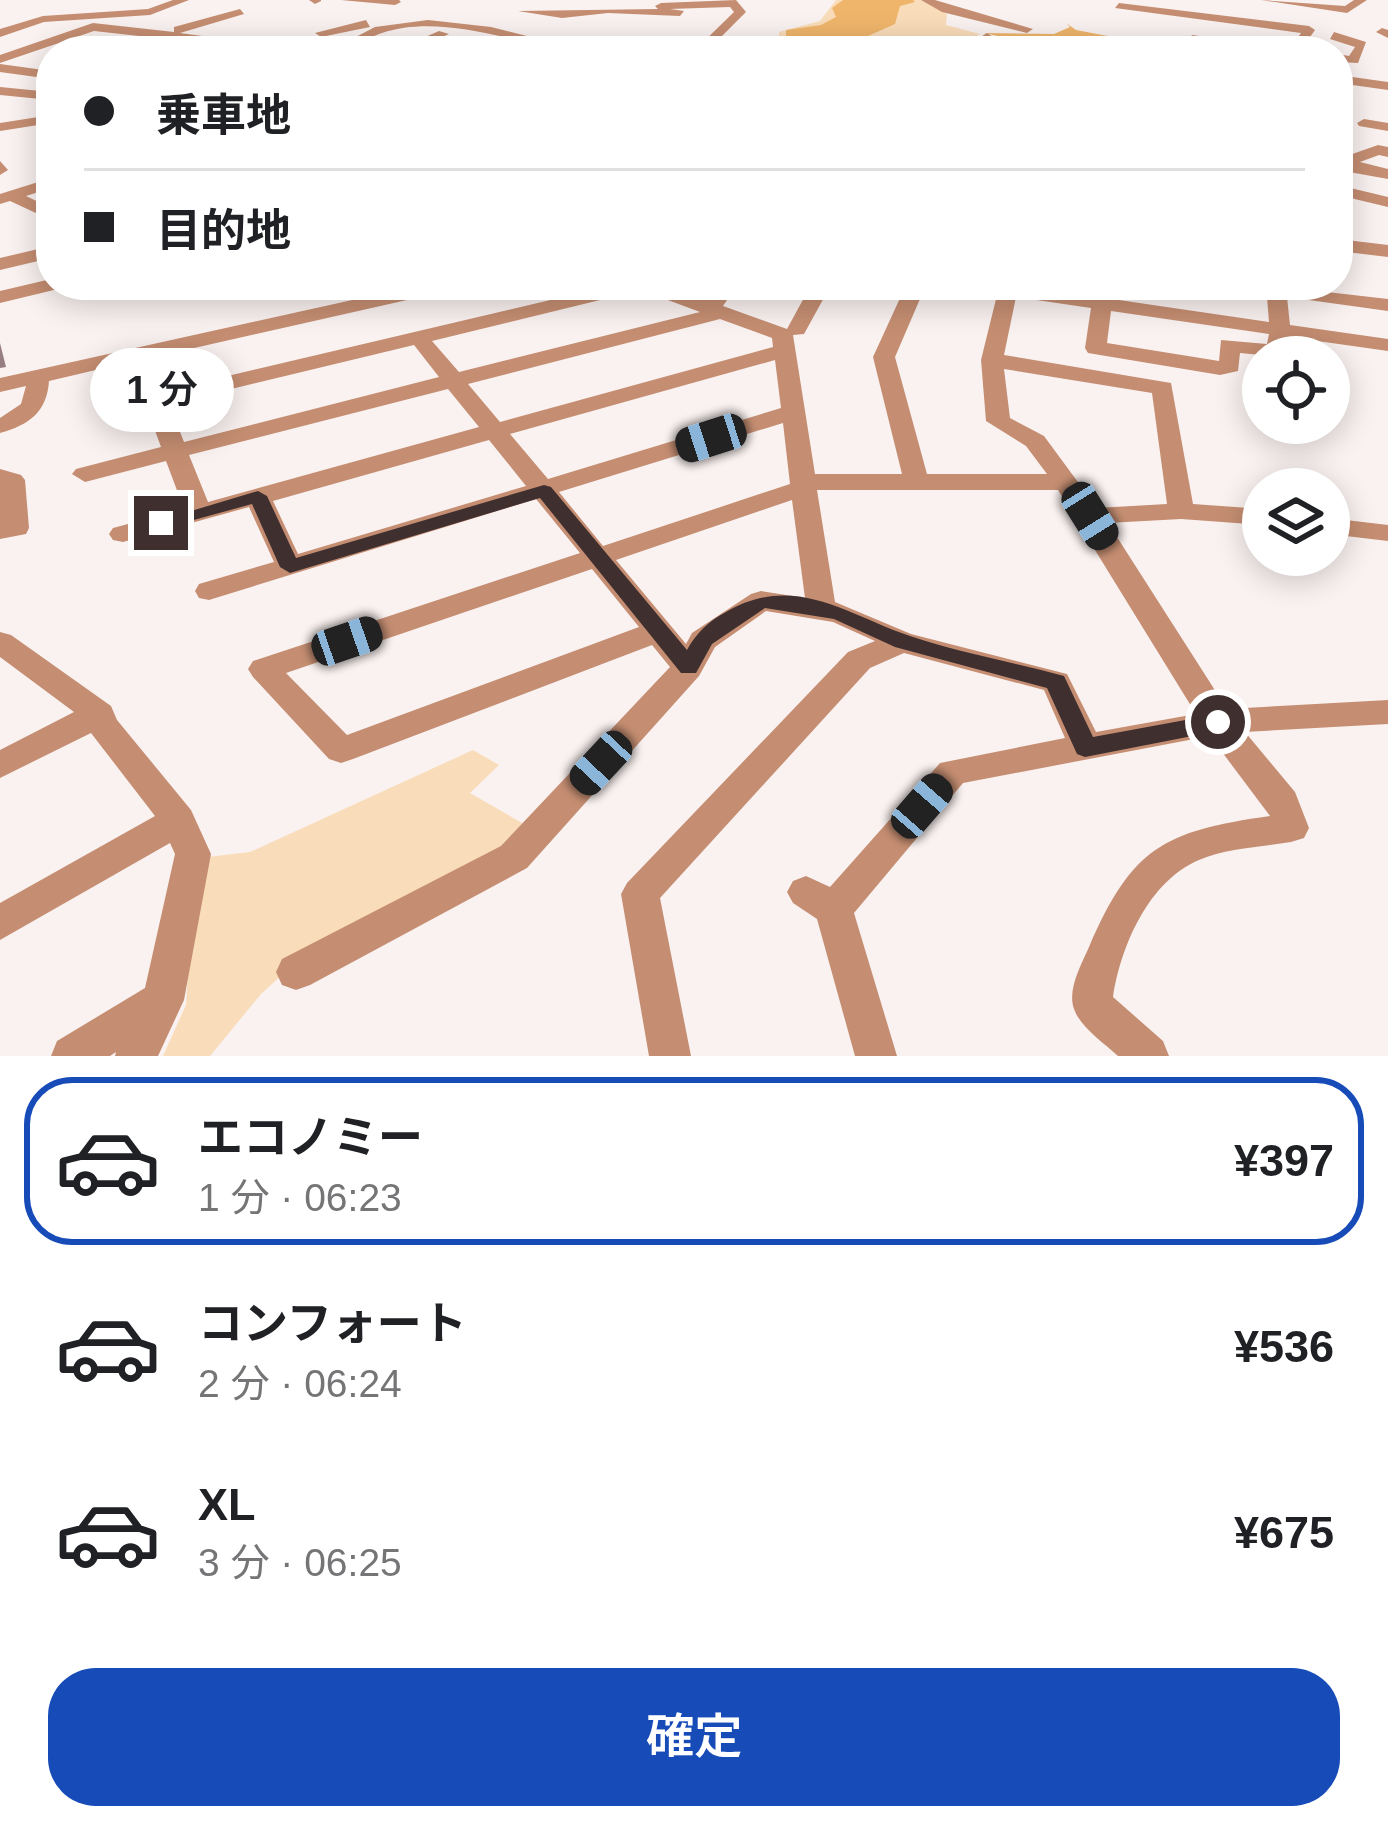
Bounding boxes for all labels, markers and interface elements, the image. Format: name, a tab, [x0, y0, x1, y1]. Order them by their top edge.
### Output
text: 乗車地	[156, 90, 291, 141]
text: 目的地	[156, 205, 291, 256]
map controls	[1242, 336, 1350, 576]
button: locate	[1242, 336, 1350, 444]
callout: 1 分	[89, 349, 233, 433]
text: 1 分	[126, 368, 198, 411]
car	[671, 410, 751, 466]
button: layers	[1242, 468, 1350, 576]
car	[1056, 476, 1124, 556]
route end	[134, 496, 188, 550]
car	[307, 612, 387, 670]
route start	[1191, 695, 1245, 749]
car	[563, 724, 639, 802]
car	[885, 767, 959, 845]
icon: car	[54, 1107, 162, 1215]
text: エコノミー	[198, 1112, 423, 1163]
text: ¥397	[1234, 1135, 1334, 1186]
text: 1 分 · 06:23	[198, 1176, 402, 1219]
icon: car	[54, 1293, 162, 1401]
text: コンフォート	[198, 1298, 467, 1349]
text: ¥536	[1234, 1321, 1334, 1372]
text: 2 分 · 06:24	[198, 1362, 402, 1405]
icon: car	[54, 1479, 162, 1587]
text: XL	[198, 1479, 256, 1530]
text: ¥675	[1234, 1507, 1334, 1558]
text: 3 分 · 06:25	[198, 1541, 402, 1584]
button: 確定	[48, 1668, 1340, 1806]

